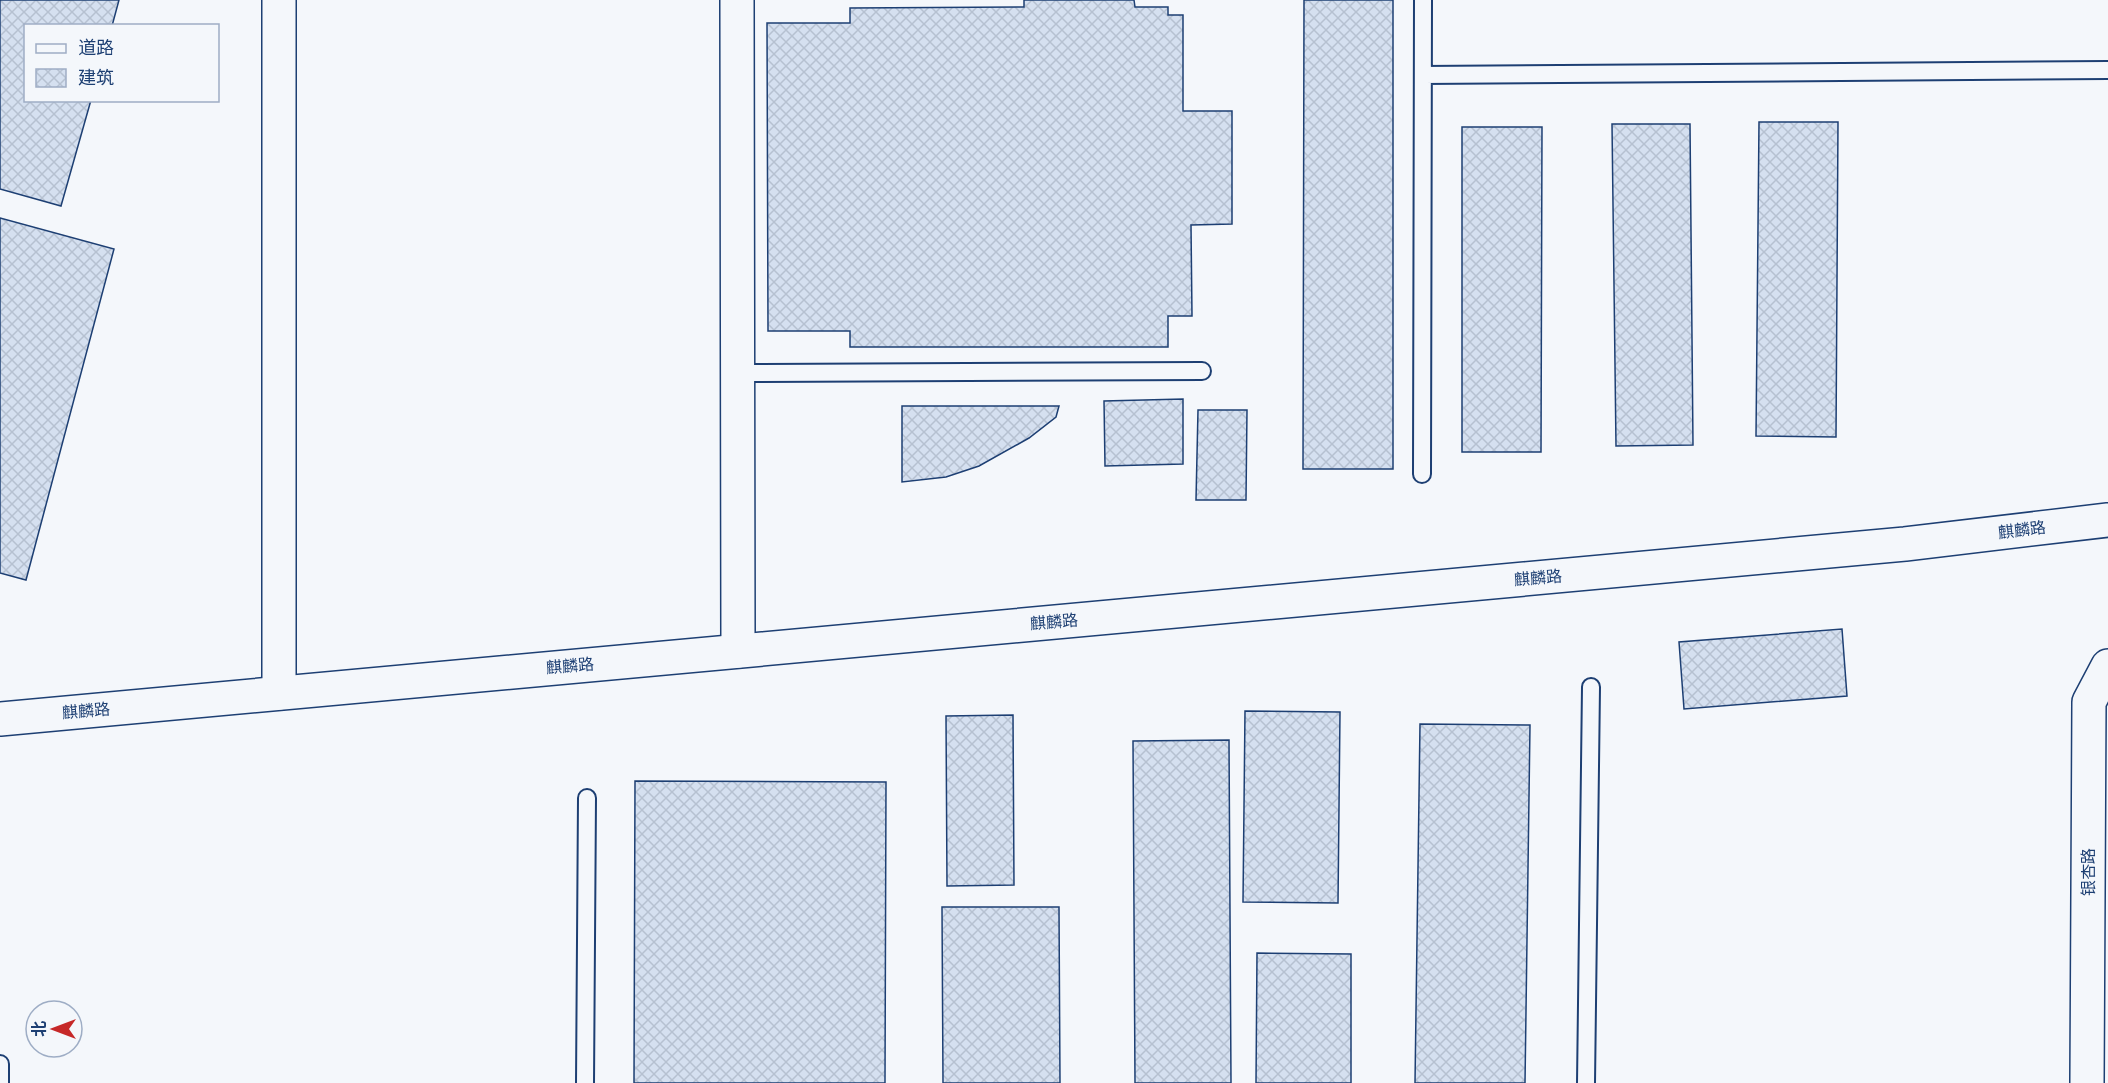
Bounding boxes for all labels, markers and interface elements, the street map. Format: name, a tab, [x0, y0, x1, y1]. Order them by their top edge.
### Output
legend	[24, 24, 219, 102]
text: 道路	[78, 37, 114, 58]
text: 建筑	[78, 67, 114, 88]
street label: 麒麟路	[1997, 518, 2047, 542]
street label: 麒麟路	[1513, 566, 1563, 590]
street label: 麒麟路	[1029, 610, 1079, 634]
street label: 麒麟路	[545, 654, 595, 678]
street label: 麒麟路	[61, 699, 111, 723]
street label: 银杏路	[2079, 848, 2098, 896]
north arrow	[24, 999, 84, 1059]
text: 北	[30, 1021, 49, 1037]

